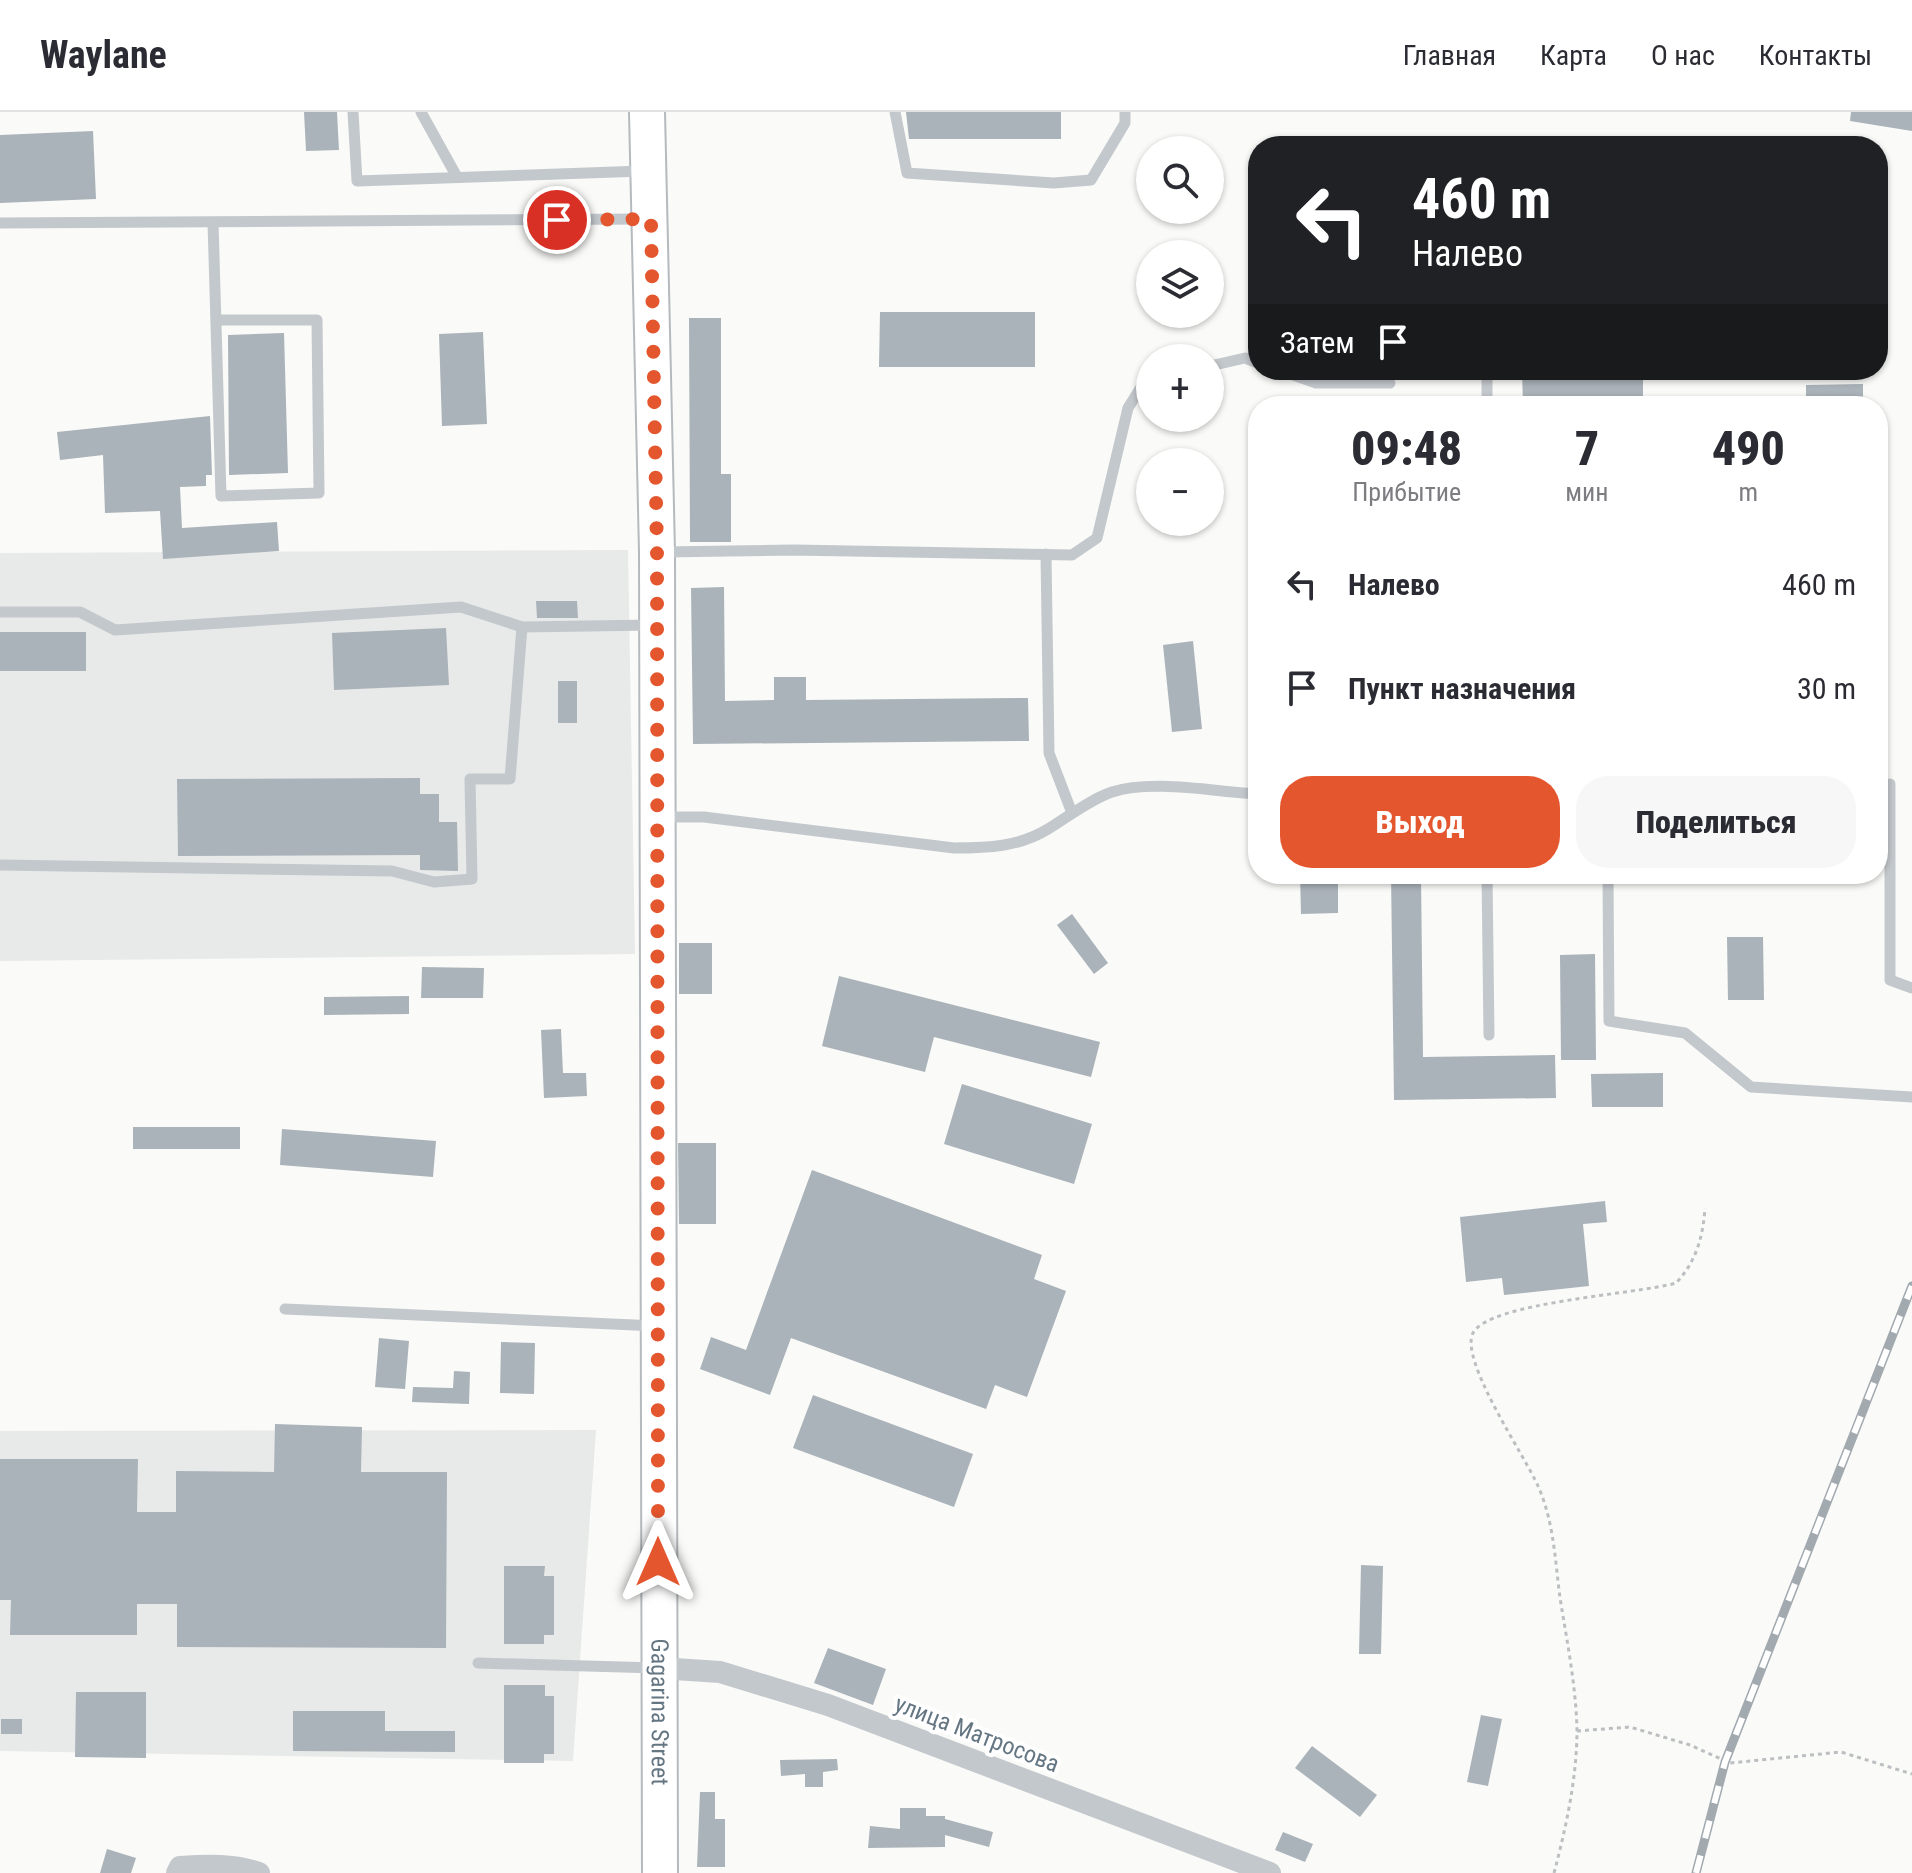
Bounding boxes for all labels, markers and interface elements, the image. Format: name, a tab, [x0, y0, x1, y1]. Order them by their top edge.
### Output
text: Waylane	[40, 33, 167, 77]
text: Главная	[1403, 39, 1496, 72]
text: Карта	[1540, 39, 1607, 72]
text: О нас	[1651, 39, 1715, 72]
text: Контакты	[1759, 39, 1872, 72]
map controls	[1136, 136, 1224, 536]
button: search	[1136, 136, 1224, 224]
text: 460 m	[1412, 166, 1551, 232]
icon: left	[1280, 168, 1384, 272]
pin	[523, 186, 591, 254]
icon: arrive	[535, 198, 579, 242]
text: Налево	[1412, 233, 1523, 275]
button: layers	[1136, 240, 1224, 328]
icon: arrive	[1371, 320, 1415, 364]
text: Затем	[1280, 325, 1355, 360]
button: +	[1136, 344, 1224, 432]
text: 09:48	[1351, 420, 1462, 477]
text: 7	[1575, 420, 1599, 477]
text: 490	[1712, 420, 1785, 477]
button: −	[1136, 448, 1224, 536]
text: Прибытие	[1352, 477, 1461, 507]
text: мин	[1565, 477, 1609, 507]
text: m	[1739, 477, 1758, 507]
icon: left	[1280, 562, 1324, 606]
text: Налево	[1348, 567, 1440, 602]
text: 460 m	[1782, 567, 1856, 602]
icon: arrive	[1280, 666, 1324, 710]
text: Пункт назначения	[1348, 671, 1576, 706]
text: 30 m	[1797, 671, 1856, 706]
button: Выход	[1280, 776, 1560, 868]
button: Поделиться	[1576, 776, 1856, 868]
position arrow	[616, 1520, 700, 1604]
street label: Gagarina Street	[645, 1638, 674, 1785]
street label: улица Матросова	[891, 1690, 1063, 1778]

